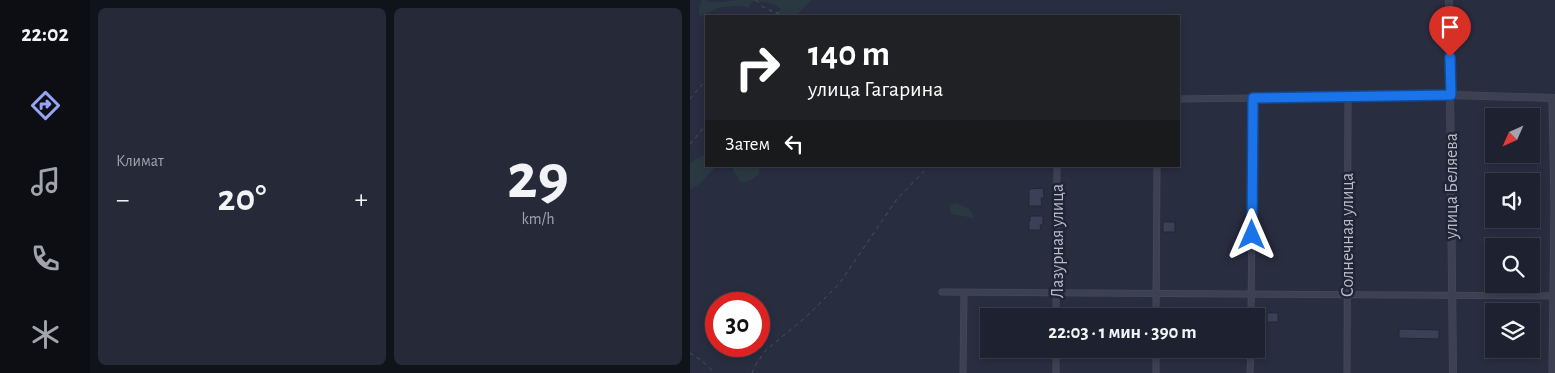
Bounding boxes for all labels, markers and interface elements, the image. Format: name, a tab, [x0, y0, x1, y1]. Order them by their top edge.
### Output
pin	[1429, 6, 1471, 57]
icon: arrive	[1436, 13, 1464, 41]
text: 22:02	[21, 23, 69, 45]
icon: right	[725, 35, 790, 100]
text: 140 m	[808, 37, 890, 72]
text: улица Гагарина	[808, 78, 943, 100]
icon: directions	[28, 88, 63, 123]
north arrow	[1485, 108, 1540, 162]
map controls	[1485, 108, 1540, 358]
icon: left	[780, 130, 808, 158]
street label: улица Беляева	[1443, 133, 1461, 240]
text: Затем	[725, 135, 770, 154]
text: 29	[507, 145, 569, 210]
text: Климат	[116, 153, 164, 169]
icon: music	[28, 164, 63, 199]
street label: Солнечная улица	[1339, 173, 1357, 297]
button: sound	[1485, 173, 1540, 228]
text: 20°	[218, 180, 266, 218]
street label: Лазурная улица	[1049, 184, 1067, 298]
text: −	[116, 186, 129, 214]
text: +	[355, 186, 368, 214]
position arrow	[1225, 208, 1277, 260]
text: km/h	[521, 211, 555, 227]
button: search	[1485, 238, 1540, 293]
icon: phone	[28, 241, 63, 276]
speed limit sign: 30	[705, 292, 770, 357]
button: layers	[1485, 303, 1540, 358]
icon: climate	[28, 317, 63, 352]
text: 22:03 · 1 мин · 390 m	[1048, 323, 1197, 342]

